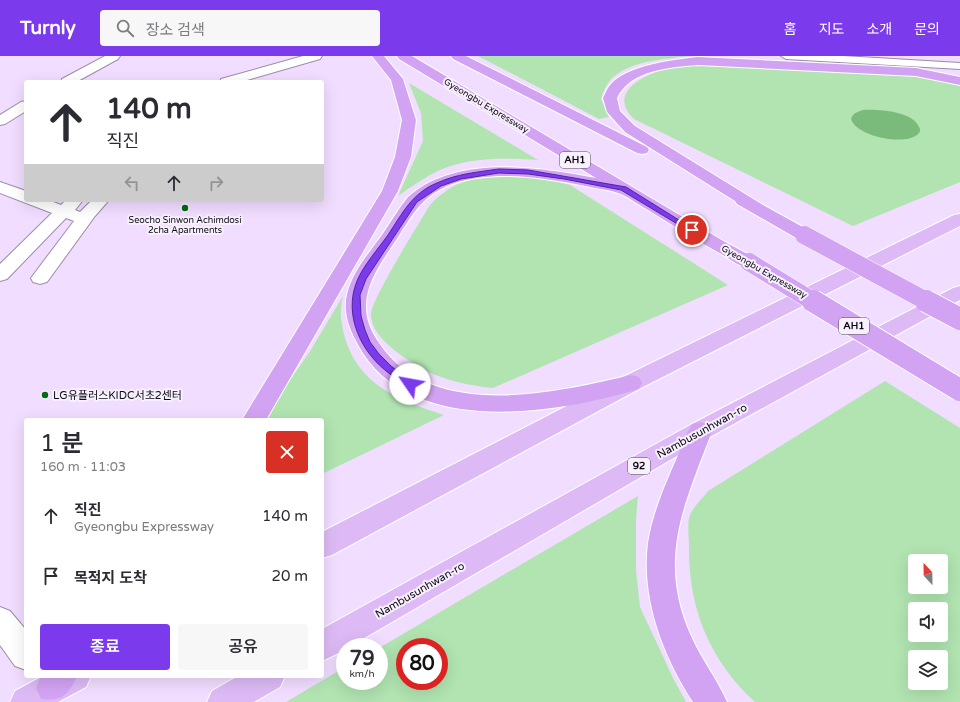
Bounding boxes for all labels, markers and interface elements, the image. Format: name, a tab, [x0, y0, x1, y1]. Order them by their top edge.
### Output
search box	[100, 10, 380, 46]
text: Turnly	[20, 17, 76, 39]
icon: search	[114, 17, 136, 39]
text: 장소 검색	[146, 21, 205, 39]
text: 홈	[784, 21, 797, 38]
text: 지도	[819, 21, 844, 38]
text: 소개	[866, 21, 892, 38]
text: 문의	[914, 21, 940, 38]
street label: Gyeongbu Expressway	[442, 76, 531, 136]
text: 140 m	[106, 92, 192, 126]
icon: ahead	[40, 96, 92, 148]
text: 직진	[106, 130, 139, 152]
road number: AH1	[560, 152, 590, 168]
icon: left	[121, 172, 143, 194]
icon: ahead	[163, 172, 185, 194]
icon: right	[205, 172, 227, 194]
marker: Seocho Sinwon Achimdosi 2cha Apartments	[180, 203, 190, 213]
pin	[675, 213, 709, 247]
place label: Seocho Sinwon Achimdosi 2cha Apartments	[129, 215, 241, 236]
icon: arrive	[681, 219, 703, 241]
street label: Gyeongbu Expressway	[719, 243, 809, 301]
road number: AH1	[839, 318, 869, 334]
position arrow	[389, 363, 431, 405]
place label: LG유플러스KIDC서초2센터	[53, 389, 182, 402]
marker: LG유플러스KIDC서초2센터	[40, 390, 50, 400]
street label: Nambusunhwan-ro	[655, 401, 749, 461]
text: 1 분	[40, 429, 83, 458]
button: close	[266, 431, 308, 473]
road number: 92	[628, 458, 650, 474]
text: 160 m · 11:03	[40, 459, 126, 475]
text: 직진	[74, 501, 102, 519]
icon: ahead	[40, 505, 62, 527]
text: 140 m	[262, 507, 308, 525]
text: Gyeongbu Expressway	[74, 519, 214, 535]
north arrow	[908, 554, 948, 594]
map controls	[908, 554, 948, 690]
street label: Nambusunhwan-ro	[373, 559, 467, 621]
icon: arrive	[40, 565, 62, 587]
text: 20 m	[271, 567, 308, 585]
text: 목적지 도착	[74, 569, 147, 587]
button: sound	[908, 602, 948, 642]
button: 종료	[40, 624, 170, 670]
button: 공유	[178, 624, 308, 670]
speed limit sign: 80	[396, 638, 448, 690]
text: 79	[349, 647, 375, 671]
button: layers	[908, 650, 948, 690]
text: km/h	[349, 668, 375, 680]

